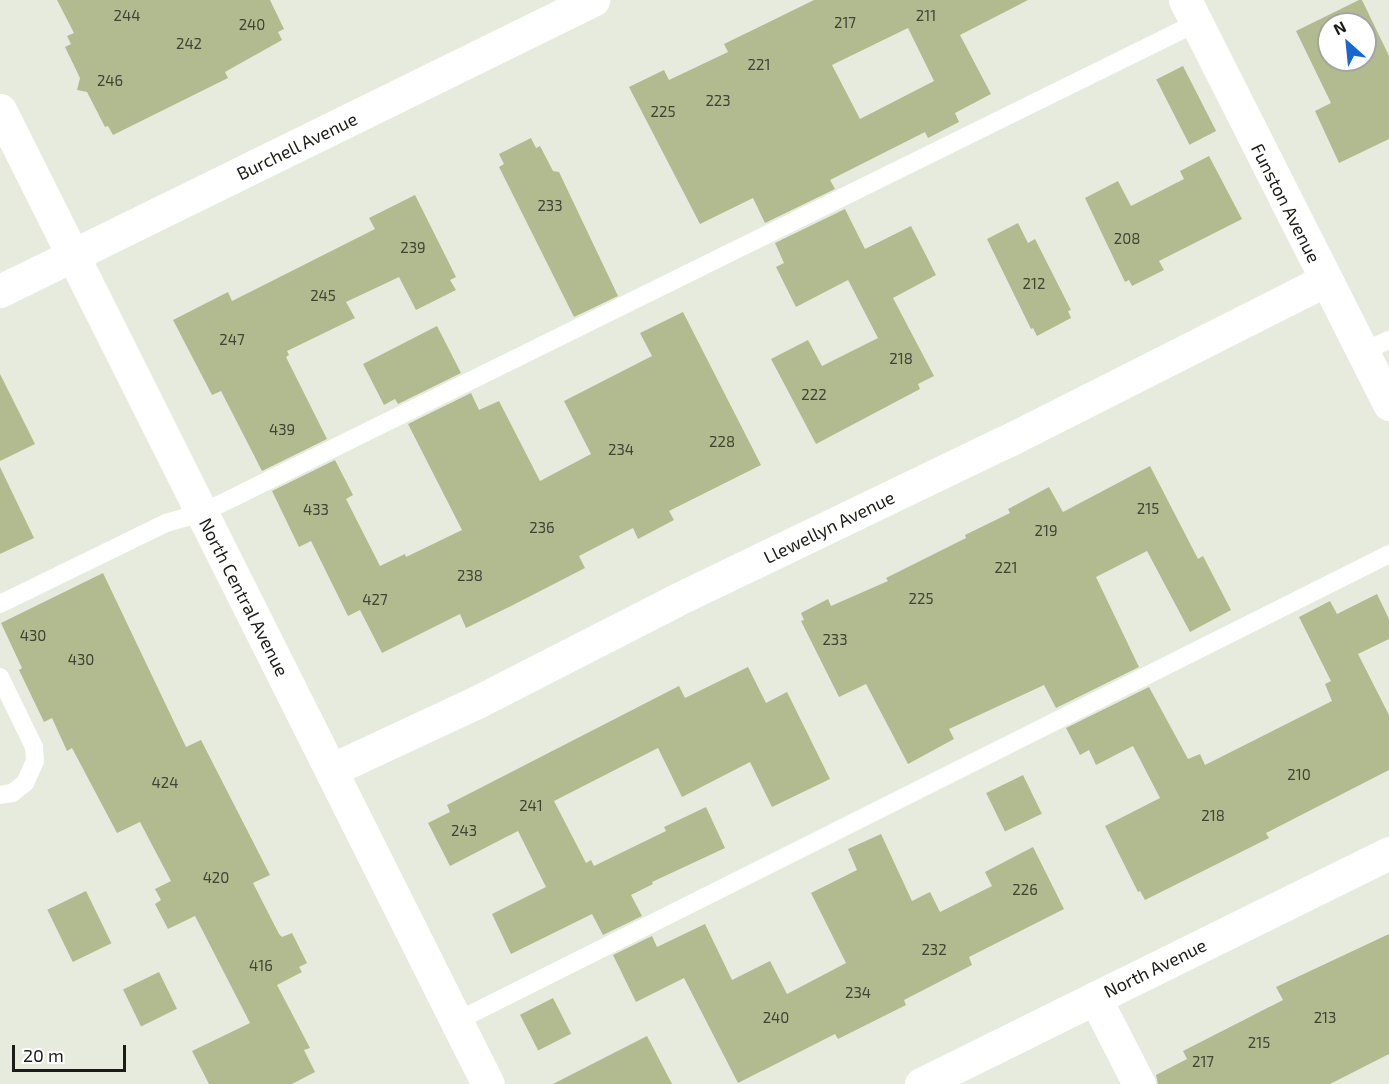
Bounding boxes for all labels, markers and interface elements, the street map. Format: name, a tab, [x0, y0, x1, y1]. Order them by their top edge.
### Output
house number: 244	[114, 7, 140, 25]
house number: 211	[916, 7, 936, 25]
north arrow	[1317, 12, 1377, 72]
house number: 217	[834, 14, 856, 32]
house number: 240	[239, 16, 265, 34]
text: N	[1330, 16, 1349, 38]
house number: 242	[176, 35, 202, 53]
house number: 221	[748, 56, 770, 74]
house number: 246	[97, 72, 123, 90]
house number: 223	[705, 92, 731, 110]
house number: 225	[651, 103, 675, 121]
street label: Burchell Avenue	[233, 107, 361, 185]
street label: Funston Avenue	[1247, 140, 1325, 266]
house number: 233	[537, 197, 563, 215]
house number: 208	[1114, 230, 1140, 248]
house number: 239	[400, 239, 426, 257]
house number: 212	[1023, 275, 1045, 293]
house number: 245	[310, 287, 336, 305]
house number: 247	[219, 331, 245, 349]
house number: 218	[889, 350, 913, 368]
house number: 222	[801, 386, 827, 404]
house number: 439	[269, 421, 295, 439]
house number: 228	[709, 433, 735, 451]
house number: 234	[608, 441, 634, 459]
street label: Llewellyn Avenue	[760, 486, 898, 568]
house number: 215	[1137, 500, 1159, 518]
house number: 433	[303, 501, 329, 519]
street label: North Central Avenue	[195, 514, 293, 680]
house number: 236	[529, 519, 555, 537]
house number: 219	[1035, 522, 1057, 540]
house number: 221	[995, 559, 1017, 577]
house number: 238	[457, 567, 483, 585]
house number: 225	[909, 590, 933, 608]
house number: 427	[362, 591, 388, 609]
house number: 430	[20, 627, 46, 645]
house number: 233	[822, 631, 848, 649]
house number: 430	[68, 651, 94, 669]
house number: 210	[1287, 766, 1311, 784]
house number: 424	[152, 774, 178, 792]
house number: 241	[519, 797, 543, 815]
house number: 218	[1201, 807, 1225, 825]
house number: 243	[451, 822, 477, 840]
house number: 420	[203, 869, 229, 887]
house number: 226	[1012, 881, 1038, 899]
street label: North Avenue	[1100, 934, 1210, 1002]
house number: 232	[921, 941, 947, 959]
house number: 416	[249, 957, 273, 975]
house number: 234	[845, 984, 871, 1002]
house number: 240	[763, 1009, 789, 1027]
house number: 213	[1314, 1009, 1336, 1027]
scale bar	[15, 1033, 129, 1071]
house number: 215	[1248, 1034, 1270, 1052]
text: 20 m	[23, 1044, 64, 1066]
house number: 217	[1192, 1053, 1214, 1071]

